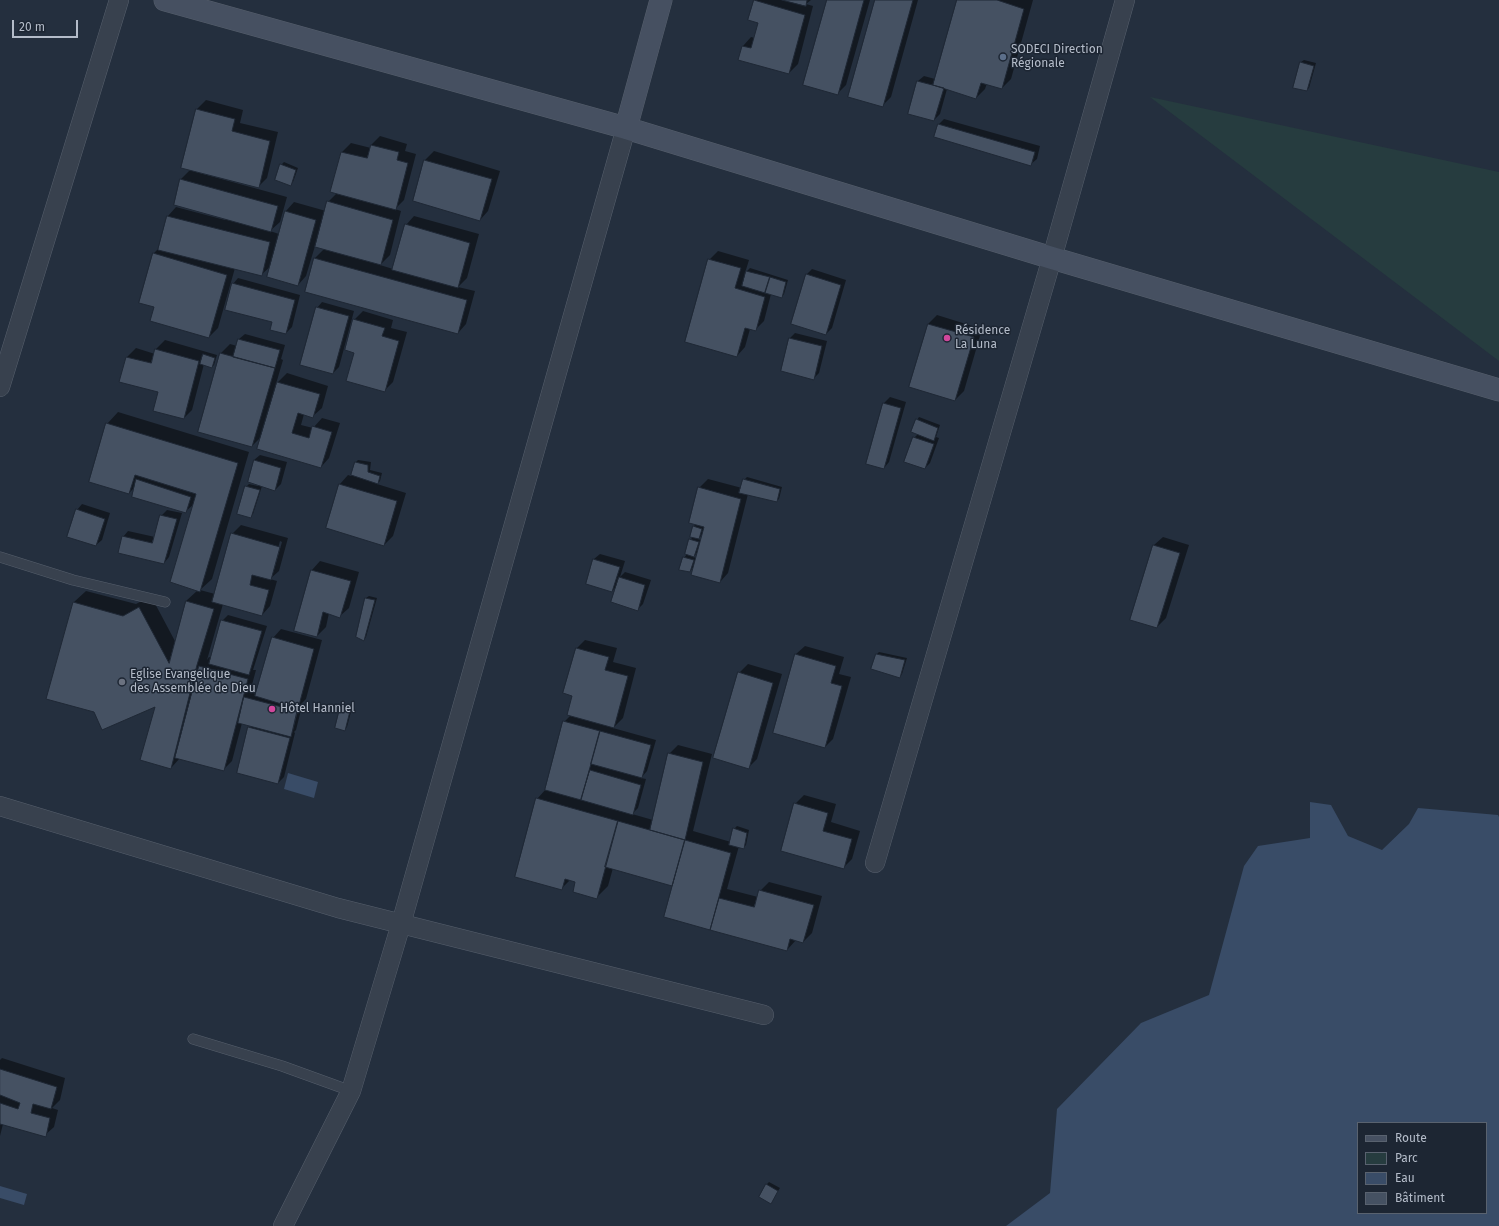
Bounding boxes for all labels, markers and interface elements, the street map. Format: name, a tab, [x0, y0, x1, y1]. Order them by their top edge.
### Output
scale bar	[14, 12, 80, 38]
text: 20 m	[19, 20, 45, 34]
place label: SODECI Direction Régionale	[1011, 43, 1103, 71]
marker: SODECI Direction Régionale	[998, 52, 1008, 62]
place label: Résidence La Luna	[955, 324, 1010, 352]
marker: Résidence La Luna	[942, 333, 952, 343]
place label: Eglise Evangelique des Assemblée de Dieu	[130, 668, 256, 696]
marker: Eglise Evangelique des Assemblée de Dieu	[117, 677, 127, 687]
place label: Hôtel Hanniel	[280, 702, 355, 716]
marker: Hôtel Hanniel	[267, 704, 277, 714]
legend	[1357, 1122, 1487, 1214]
text: Route	[1395, 1131, 1427, 1145]
text: Parc	[1395, 1151, 1418, 1165]
text: Eau	[1395, 1171, 1415, 1185]
text: Bâtiment	[1395, 1191, 1445, 1205]

